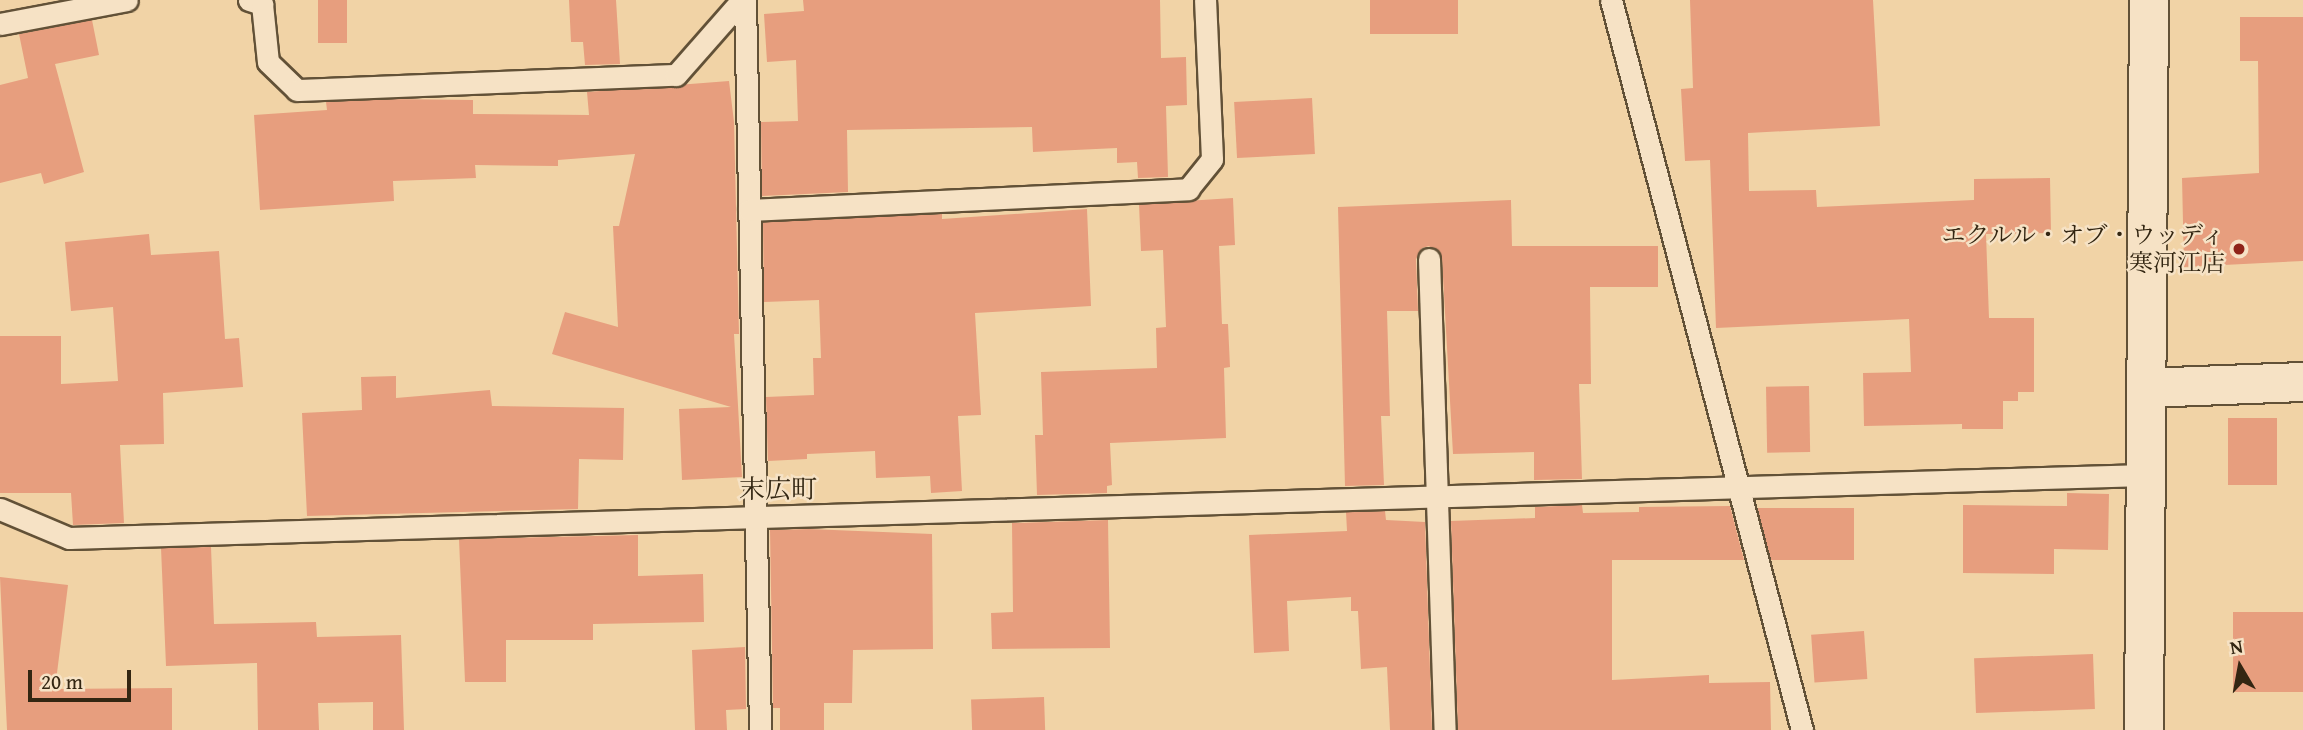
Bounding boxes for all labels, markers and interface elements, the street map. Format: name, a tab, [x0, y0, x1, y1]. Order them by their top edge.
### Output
place label: エクルル・オブ・ウッディ 寒河江店	[1937, 221, 2225, 277]
marker: エクルル・オブ・ウッディ 寒河江店	[2231, 241, 2247, 257]
district label: 末広町	[739, 473, 817, 505]
text: N	[2228, 631, 2245, 661]
north arrow	[2205, 632, 2275, 702]
scale bar	[32, 656, 135, 700]
text: 20 m	[41, 666, 83, 697]

